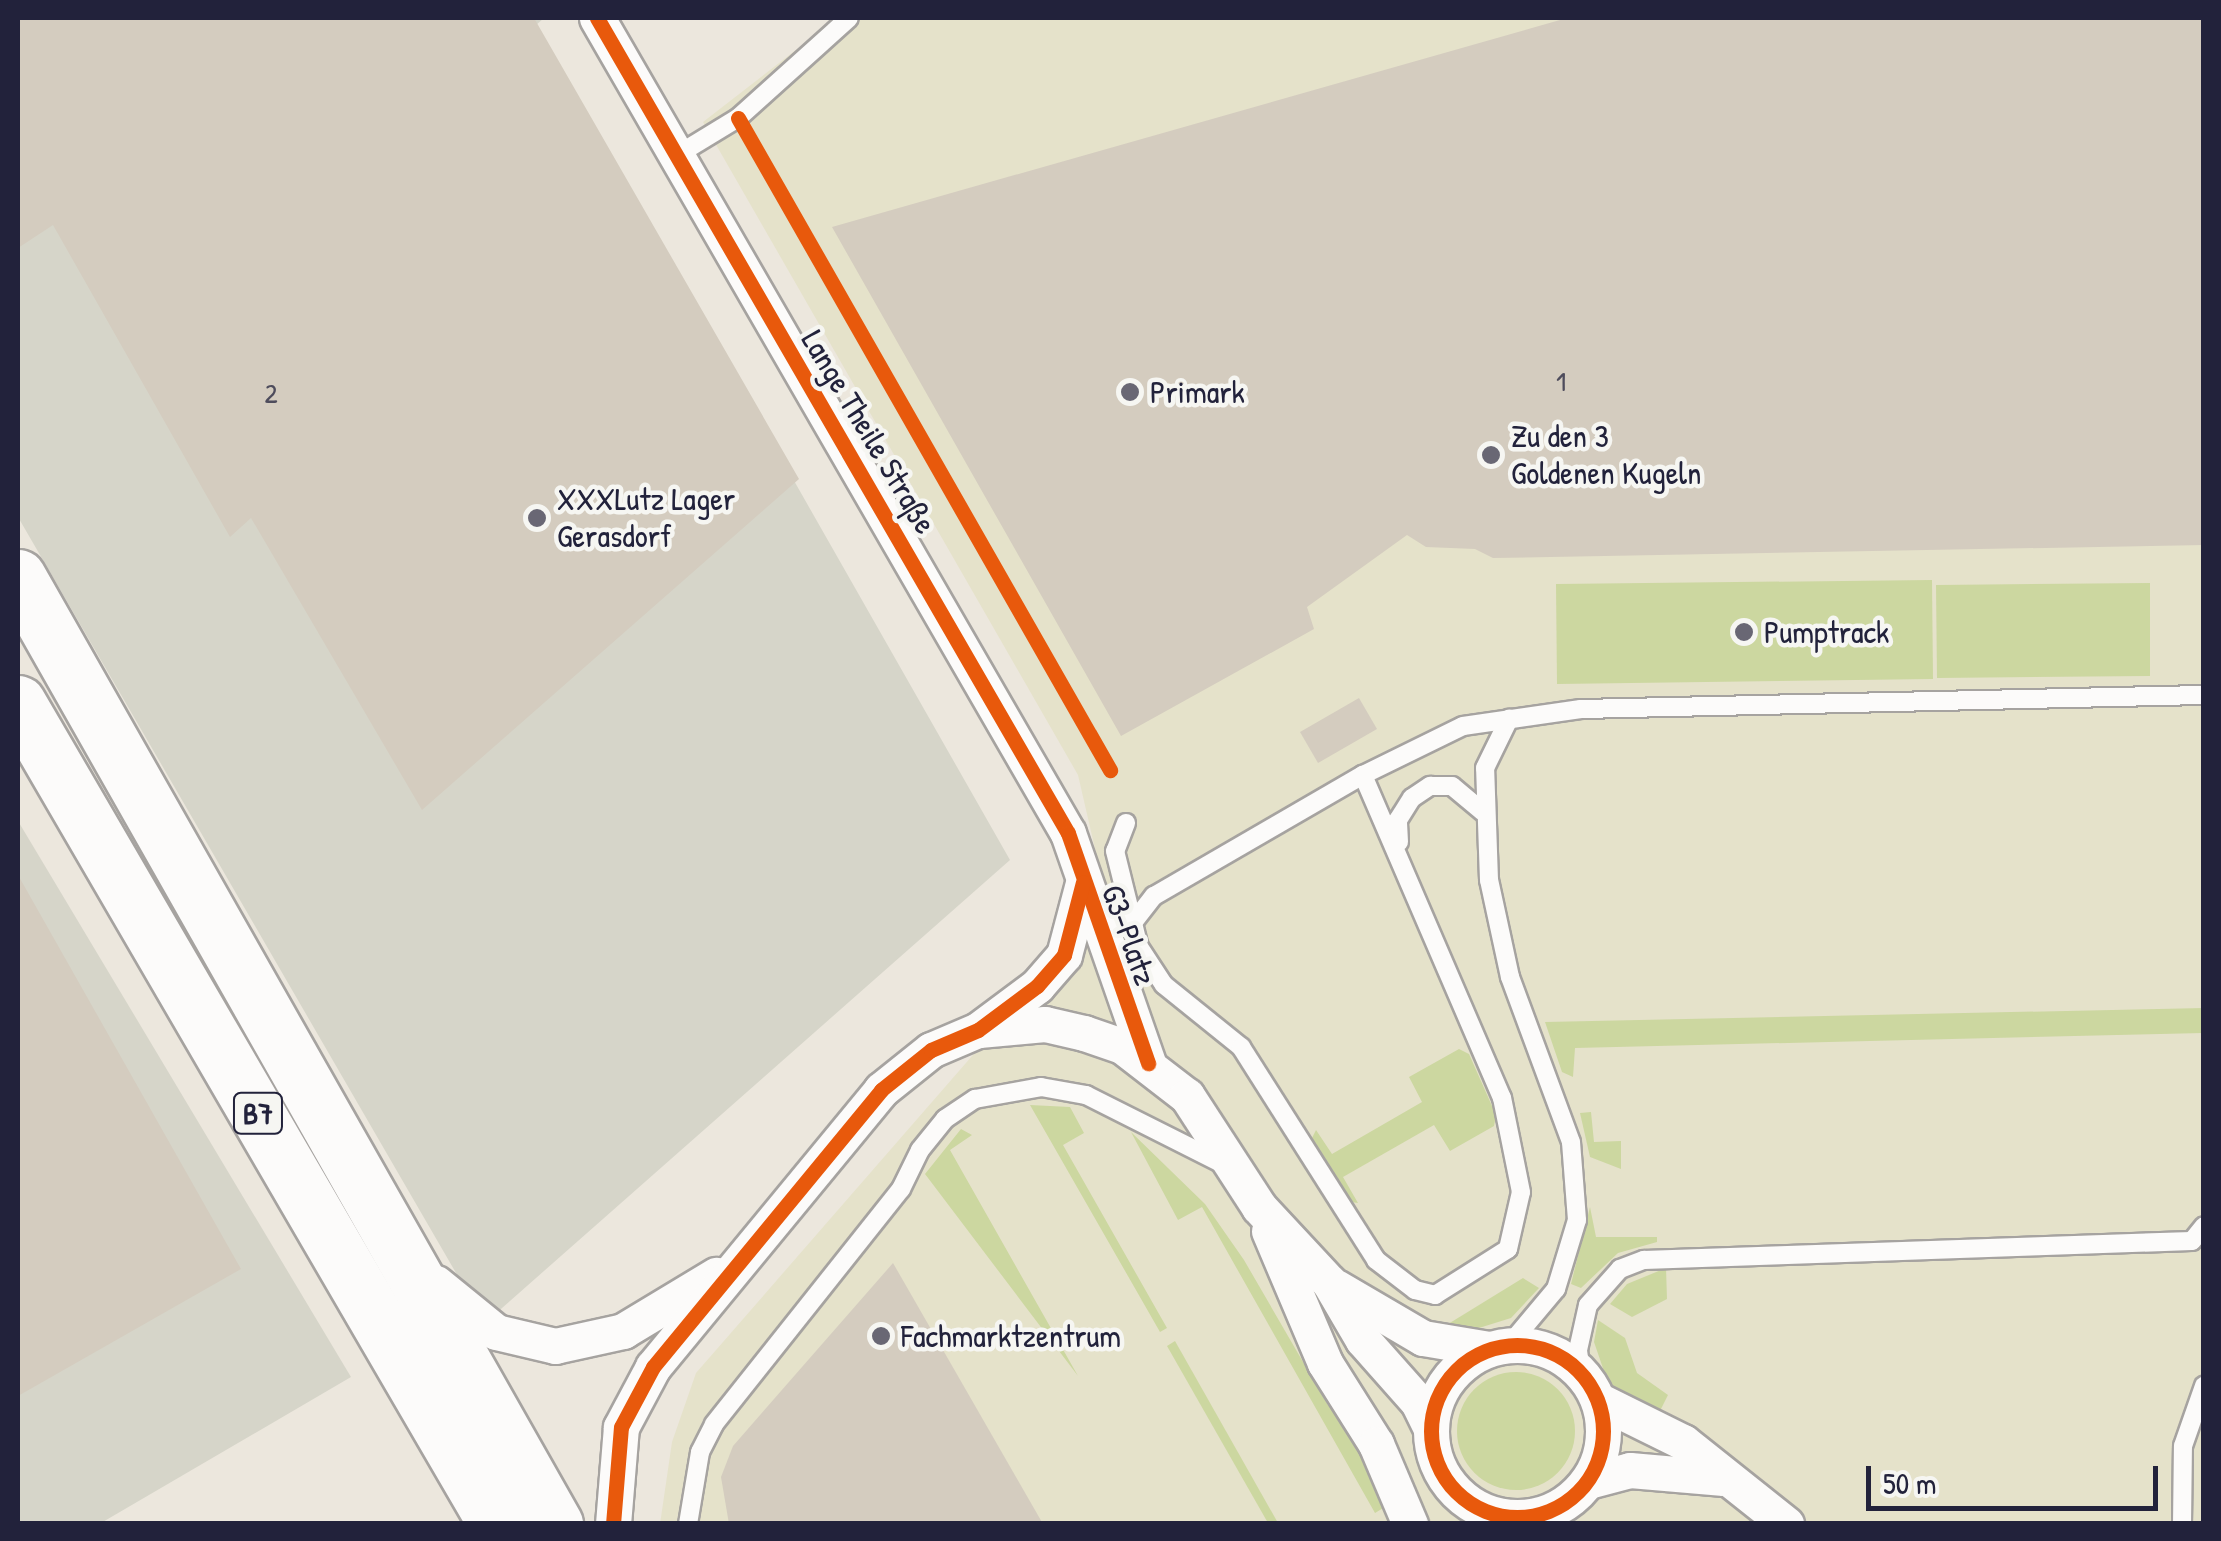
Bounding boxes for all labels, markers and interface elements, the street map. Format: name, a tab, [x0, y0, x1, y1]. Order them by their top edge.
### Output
street label: Lange Theile Straße	[793, 323, 945, 541]
house number: 1	[1556, 364, 1566, 398]
place label: Primark	[1150, 373, 1245, 411]
house number: 2	[264, 376, 278, 410]
marker: Primark	[1119, 381, 1141, 403]
place label: Zu den 3 Goldenen Kugeln	[1511, 418, 1701, 493]
marker: Zu den 3 Goldenen Kugeln	[1480, 444, 1502, 466]
place label: XXXLutz Lager Gerasdorf	[557, 481, 735, 556]
marker: XXXLutz Lager Gerasdorf	[526, 507, 548, 529]
place label: Pumptrack	[1764, 613, 1889, 651]
marker: Pumptrack	[1733, 621, 1755, 643]
street label: G3-Platz	[1093, 880, 1165, 990]
road number: B7	[230, 1088, 286, 1138]
place label: Fachmarktzentrum	[901, 1317, 1121, 1355]
marker: Fachmarktzentrum	[870, 1325, 892, 1347]
scale bar	[1871, 1446, 2164, 1508]
text: 50 m	[1883, 1463, 1936, 1503]

